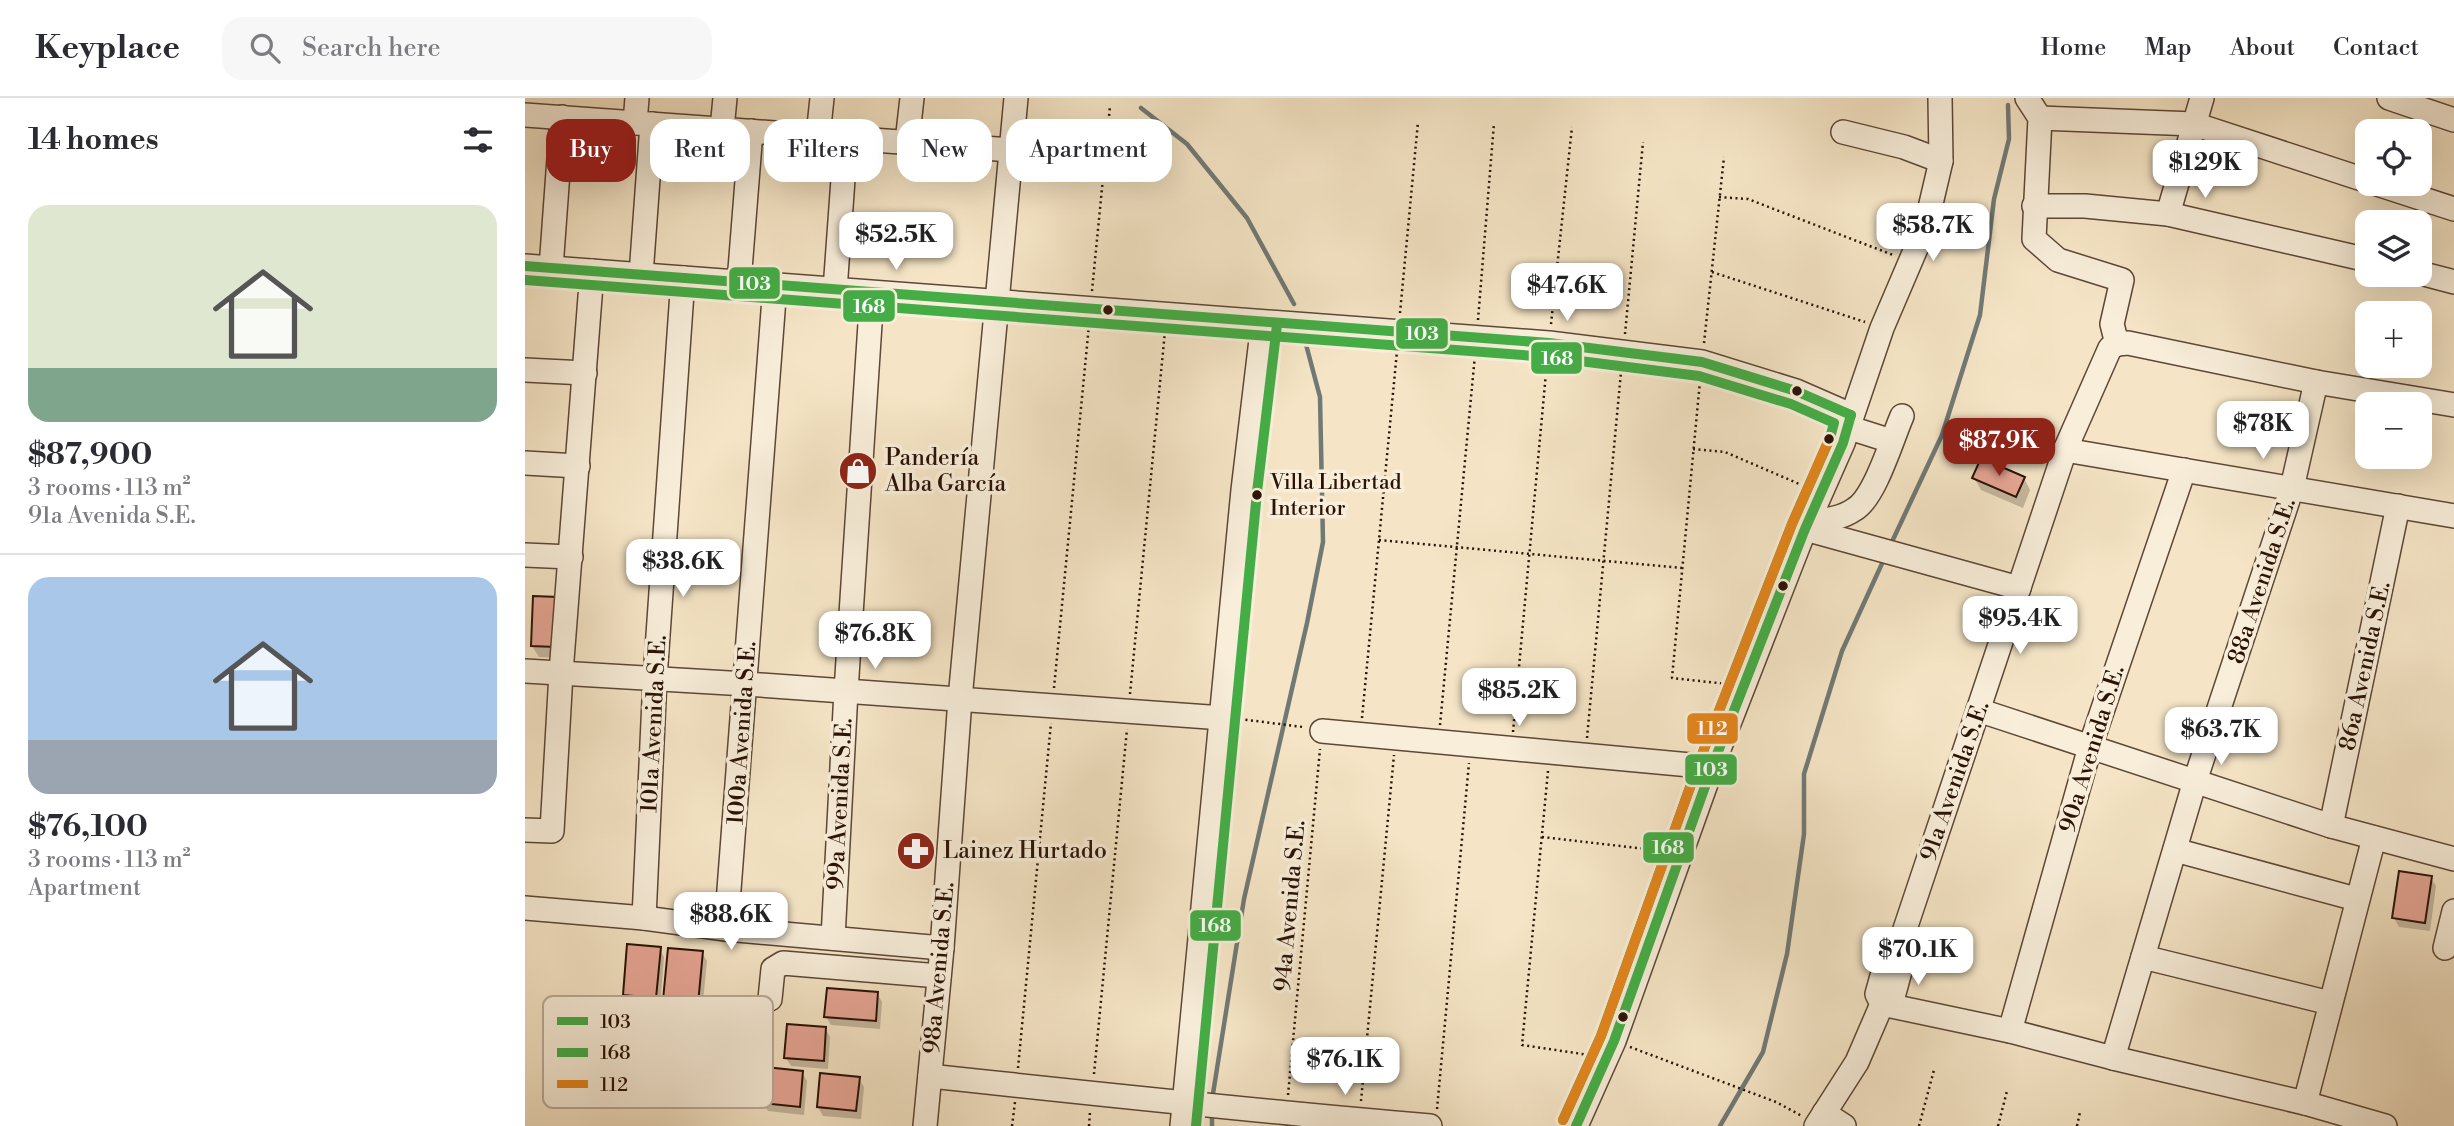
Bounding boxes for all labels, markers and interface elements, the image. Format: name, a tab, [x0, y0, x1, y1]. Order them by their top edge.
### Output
search box	[222, 17, 712, 80]
text: Keyplace	[35, 28, 180, 69]
icon: search	[246, 29, 284, 67]
text: Search here	[302, 32, 441, 64]
text: Home	[2041, 33, 2106, 63]
text: Map	[2144, 33, 2192, 63]
text: About	[2230, 33, 2295, 63]
text: Contact	[2333, 33, 2419, 63]
chip: Buy	[546, 119, 636, 182]
chip: Rent	[650, 119, 750, 182]
chip: Filters	[764, 119, 883, 182]
chip: New	[897, 119, 992, 182]
chip: Apartment	[1006, 119, 1172, 182]
map controls	[2355, 119, 2432, 469]
button: locate	[2355, 119, 2432, 196]
text: 14 homes	[28, 121, 159, 159]
icon: filters	[459, 121, 497, 159]
pin: $129K	[2156, 140, 2254, 200]
text: $129K	[2169, 149, 2241, 177]
pin: $58.7K	[1876, 204, 1990, 263]
button: layers	[2355, 210, 2432, 287]
pin: $52.5K	[839, 212, 953, 272]
text: $58.7K	[1892, 212, 1974, 240]
text: $52.5K	[855, 221, 937, 249]
icon: home	[200, 251, 326, 377]
pin: $47.6K	[1510, 264, 1624, 323]
line badge: 103	[728, 266, 781, 300]
text: 103	[737, 272, 771, 296]
text: $47.6K	[1527, 272, 1607, 300]
line badge: 168	[842, 289, 896, 323]
text: 168	[853, 295, 885, 319]
button: +	[2355, 301, 2432, 378]
unlabelled marker	[1101, 303, 1115, 317]
line badge: 103	[1395, 317, 1449, 350]
text: 103	[1405, 322, 1439, 346]
line badge: 168	[1530, 341, 1583, 375]
text: 168	[1541, 347, 1573, 371]
unlabelled marker	[1790, 384, 1804, 398]
button: −	[2355, 392, 2432, 469]
pin: $78K	[2222, 402, 2304, 461]
text: $78K	[2233, 410, 2293, 438]
pin: $87.9K	[1942, 418, 2056, 478]
text: $87.9K	[1959, 427, 2039, 455]
unlabelled marker	[1822, 432, 1836, 446]
text: $87,900	[28, 436, 152, 474]
place label: Pandería Alba García	[884, 444, 1007, 498]
shop icon: Pandería Alba García	[837, 450, 879, 492]
place label: Villa Libertad Interior	[1269, 470, 1402, 522]
text: 3 rooms · 113 m²	[28, 474, 191, 502]
marker: Villa Libertad Interior	[1250, 488, 1264, 502]
street label: 88a Avenida S.E.	[2222, 495, 2302, 667]
text: 91a Avenida S.E.	[28, 502, 196, 530]
pin: $38.6K	[626, 540, 740, 599]
text: $38.6K	[642, 548, 724, 576]
unlabelled marker	[1776, 579, 1790, 593]
street label: 86a Avenida S.E.	[2333, 579, 2397, 753]
pin: $95.4K	[1963, 596, 2077, 656]
text: $95.4K	[1979, 605, 2061, 633]
pin: $76.8K	[818, 612, 932, 671]
text: $76.8K	[835, 620, 915, 648]
icon: home	[200, 623, 326, 749]
street label: 101a Avenida S.E.	[635, 634, 673, 814]
street label: 100a Avenida S.E.	[722, 640, 762, 826]
street label: 90a Avenida S.E.	[2053, 662, 2131, 836]
pin: $85.2K	[1462, 668, 1576, 728]
text: $85.2K	[1478, 677, 1560, 705]
street label: 91a Avenida S.E.	[1914, 697, 1996, 865]
pin: $63.7K	[2164, 708, 2278, 767]
line badge: 112	[1686, 712, 1739, 745]
text: $63.7K	[2181, 716, 2261, 744]
street label: 99a Avenida S.E.	[822, 717, 858, 891]
text: 112	[1696, 717, 1728, 741]
line badge: 103	[1684, 753, 1738, 786]
text: 103	[1694, 758, 1728, 782]
text: $76,100	[28, 808, 148, 846]
street label: 94a Avenida S.E.	[1269, 819, 1311, 993]
pharmacy icon: Lainez Hurtado	[895, 830, 937, 872]
line badge: 168	[1642, 831, 1695, 864]
text: 168	[1652, 836, 1684, 860]
place label: Lainez Hurtado	[943, 837, 1107, 865]
text: 3 rooms · 113 m²	[28, 846, 191, 874]
text: Apartment	[28, 874, 141, 902]
street label: 98a Avenida S.E.	[918, 881, 960, 1055]
pin: $88.6K	[674, 892, 788, 952]
text: $88.6K	[690, 901, 772, 929]
line badge: 168	[1189, 909, 1242, 942]
text: 168	[1199, 914, 1231, 938]
pin: $70.1K	[1861, 928, 1975, 987]
text: $70.1K	[1878, 936, 1958, 964]
legend	[543, 996, 773, 1108]
text: 103	[600, 1010, 631, 1034]
unlabelled marker	[1616, 1010, 1630, 1024]
pin: $76.1K	[1288, 1038, 1402, 1097]
text: 168	[600, 1041, 631, 1065]
text: $76.1K	[1307, 1046, 1383, 1074]
text: 112	[600, 1073, 628, 1097]

